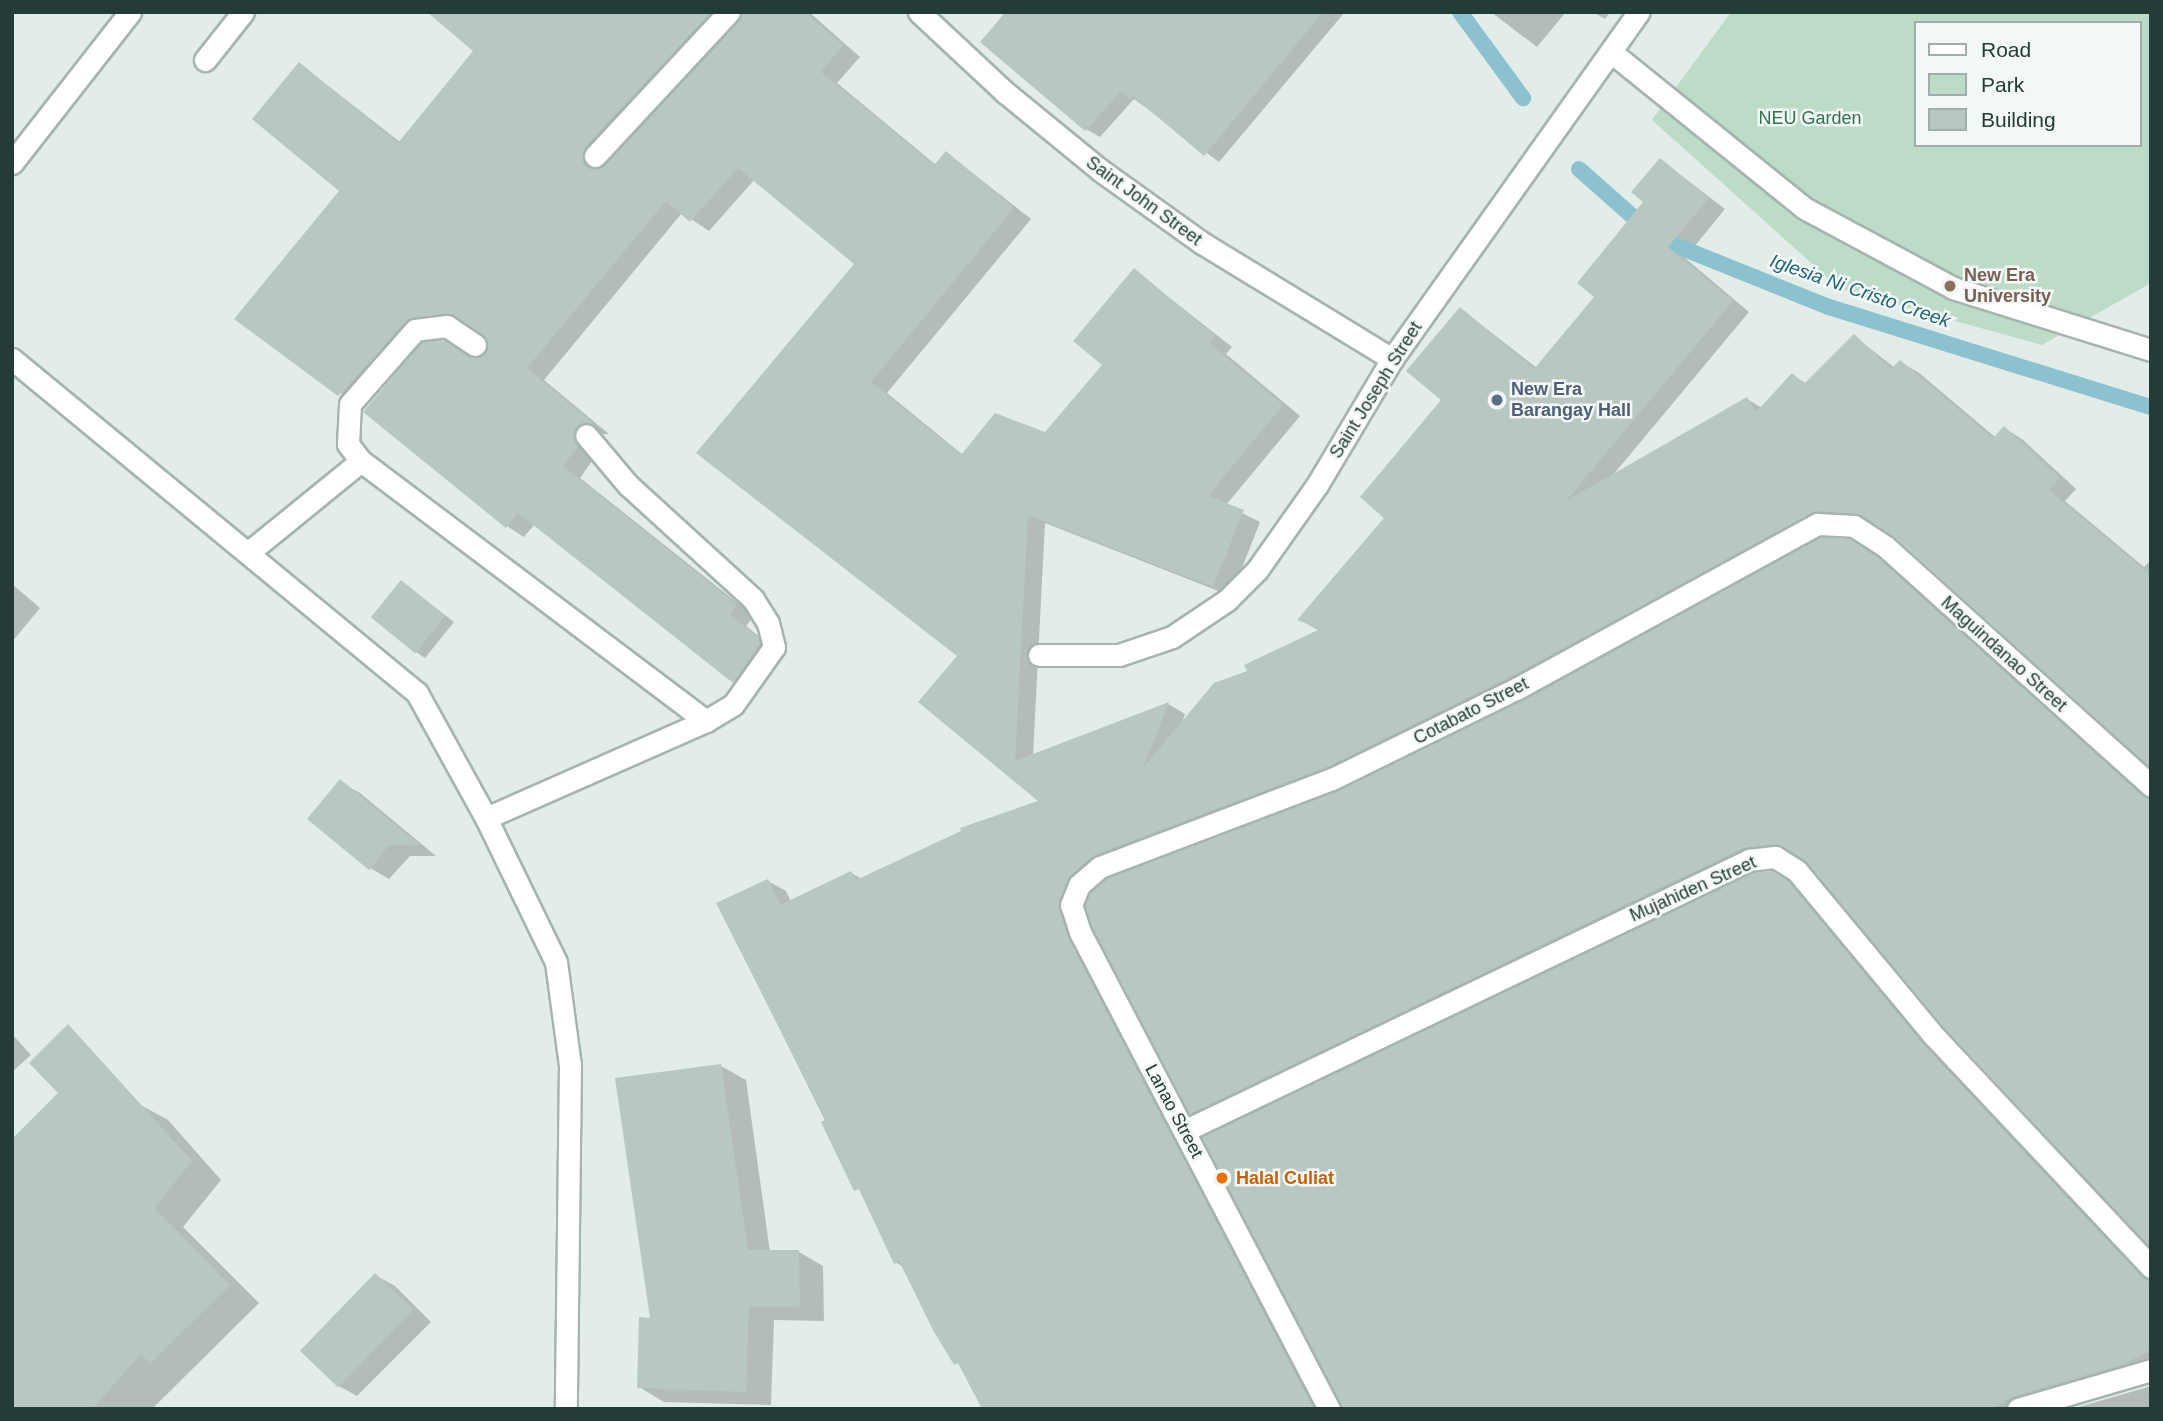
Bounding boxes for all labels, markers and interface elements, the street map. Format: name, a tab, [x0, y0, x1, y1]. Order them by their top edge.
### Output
legend	[1914, 21, 2142, 147]
text: Road	[1981, 38, 2031, 61]
text: Park	[1981, 73, 2024, 96]
park label: NEU Garden	[1758, 107, 1862, 129]
text: Building	[1981, 108, 2056, 131]
street label: Saint John Street	[1082, 152, 1206, 250]
water label: Iglesia Ni Cristo Creek	[1767, 249, 1953, 333]
place label: New Era University	[1964, 265, 2051, 308]
marker: New Era University	[1942, 278, 1958, 294]
street label: Saint Joseph Street	[1325, 318, 1427, 462]
place label: New Era Barangay Hall	[1511, 379, 1631, 422]
marker: New Era Barangay Hall	[1489, 392, 1505, 408]
street label: Maguindanao Street	[1937, 592, 2071, 716]
street label: Cotabato Street	[1410, 673, 1532, 749]
street label: Mujahiden Street	[1626, 851, 1760, 927]
street label: Lanao Street	[1140, 1060, 1208, 1162]
place label: Halal Culiat	[1236, 1167, 1334, 1189]
marker: Halal Culiat	[1214, 1170, 1230, 1186]

